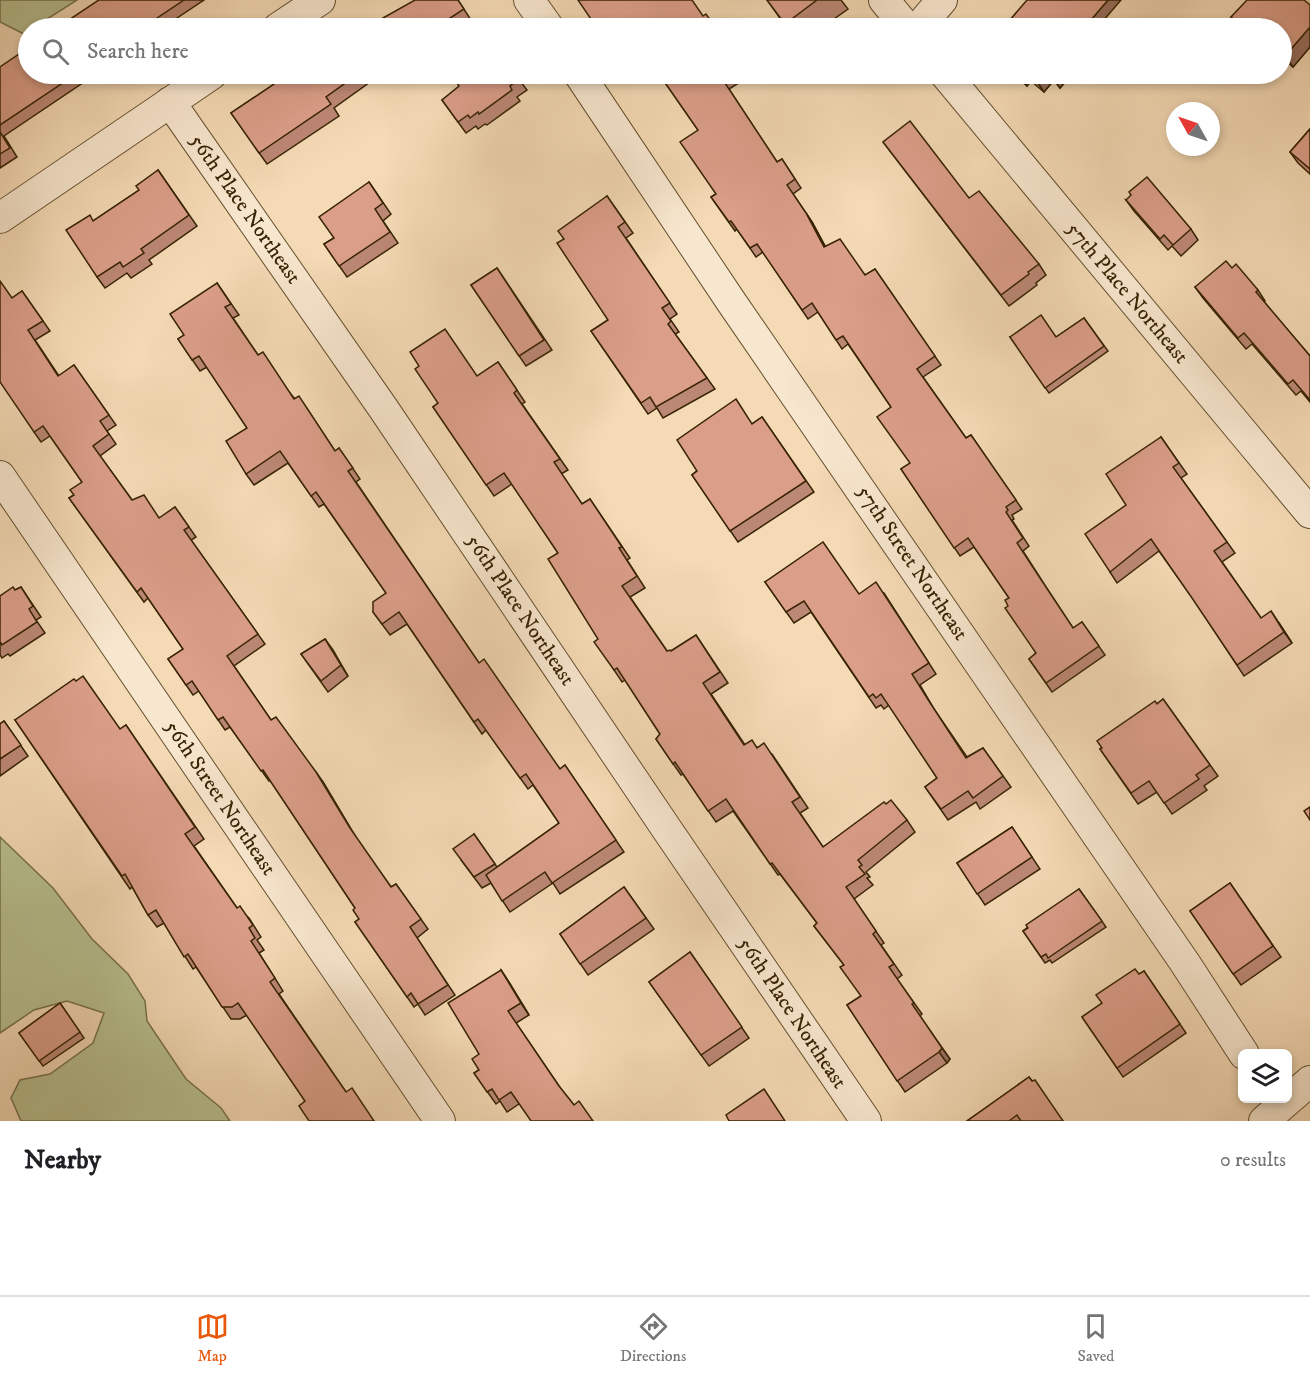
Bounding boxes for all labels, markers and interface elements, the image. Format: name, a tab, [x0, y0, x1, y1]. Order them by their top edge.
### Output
search box	[18, 18, 1292, 84]
icon: search	[39, 35, 72, 68]
text: Search here	[87, 38, 189, 65]
north arrow	[1166, 102, 1220, 156]
street label: 56th Place Northeast	[184, 129, 307, 289]
street label: 57th Place Northeast	[1060, 217, 1194, 369]
street label: 57th Street Northeast	[850, 480, 974, 646]
street label: 56th Place Northeast	[460, 529, 580, 691]
street label: 56th Street Northeast	[158, 715, 282, 881]
street label: 56th Place Northeast	[732, 932, 852, 1094]
map controls	[1238, 1049, 1292, 1103]
button: layers	[1238, 1049, 1292, 1103]
text: Nearby	[24, 1144, 101, 1177]
text: 0 results	[1220, 1148, 1286, 1173]
tab: Map	[196, 1310, 229, 1366]
tab: Directions	[620, 1310, 686, 1366]
tab: Saved	[1078, 1310, 1114, 1366]

